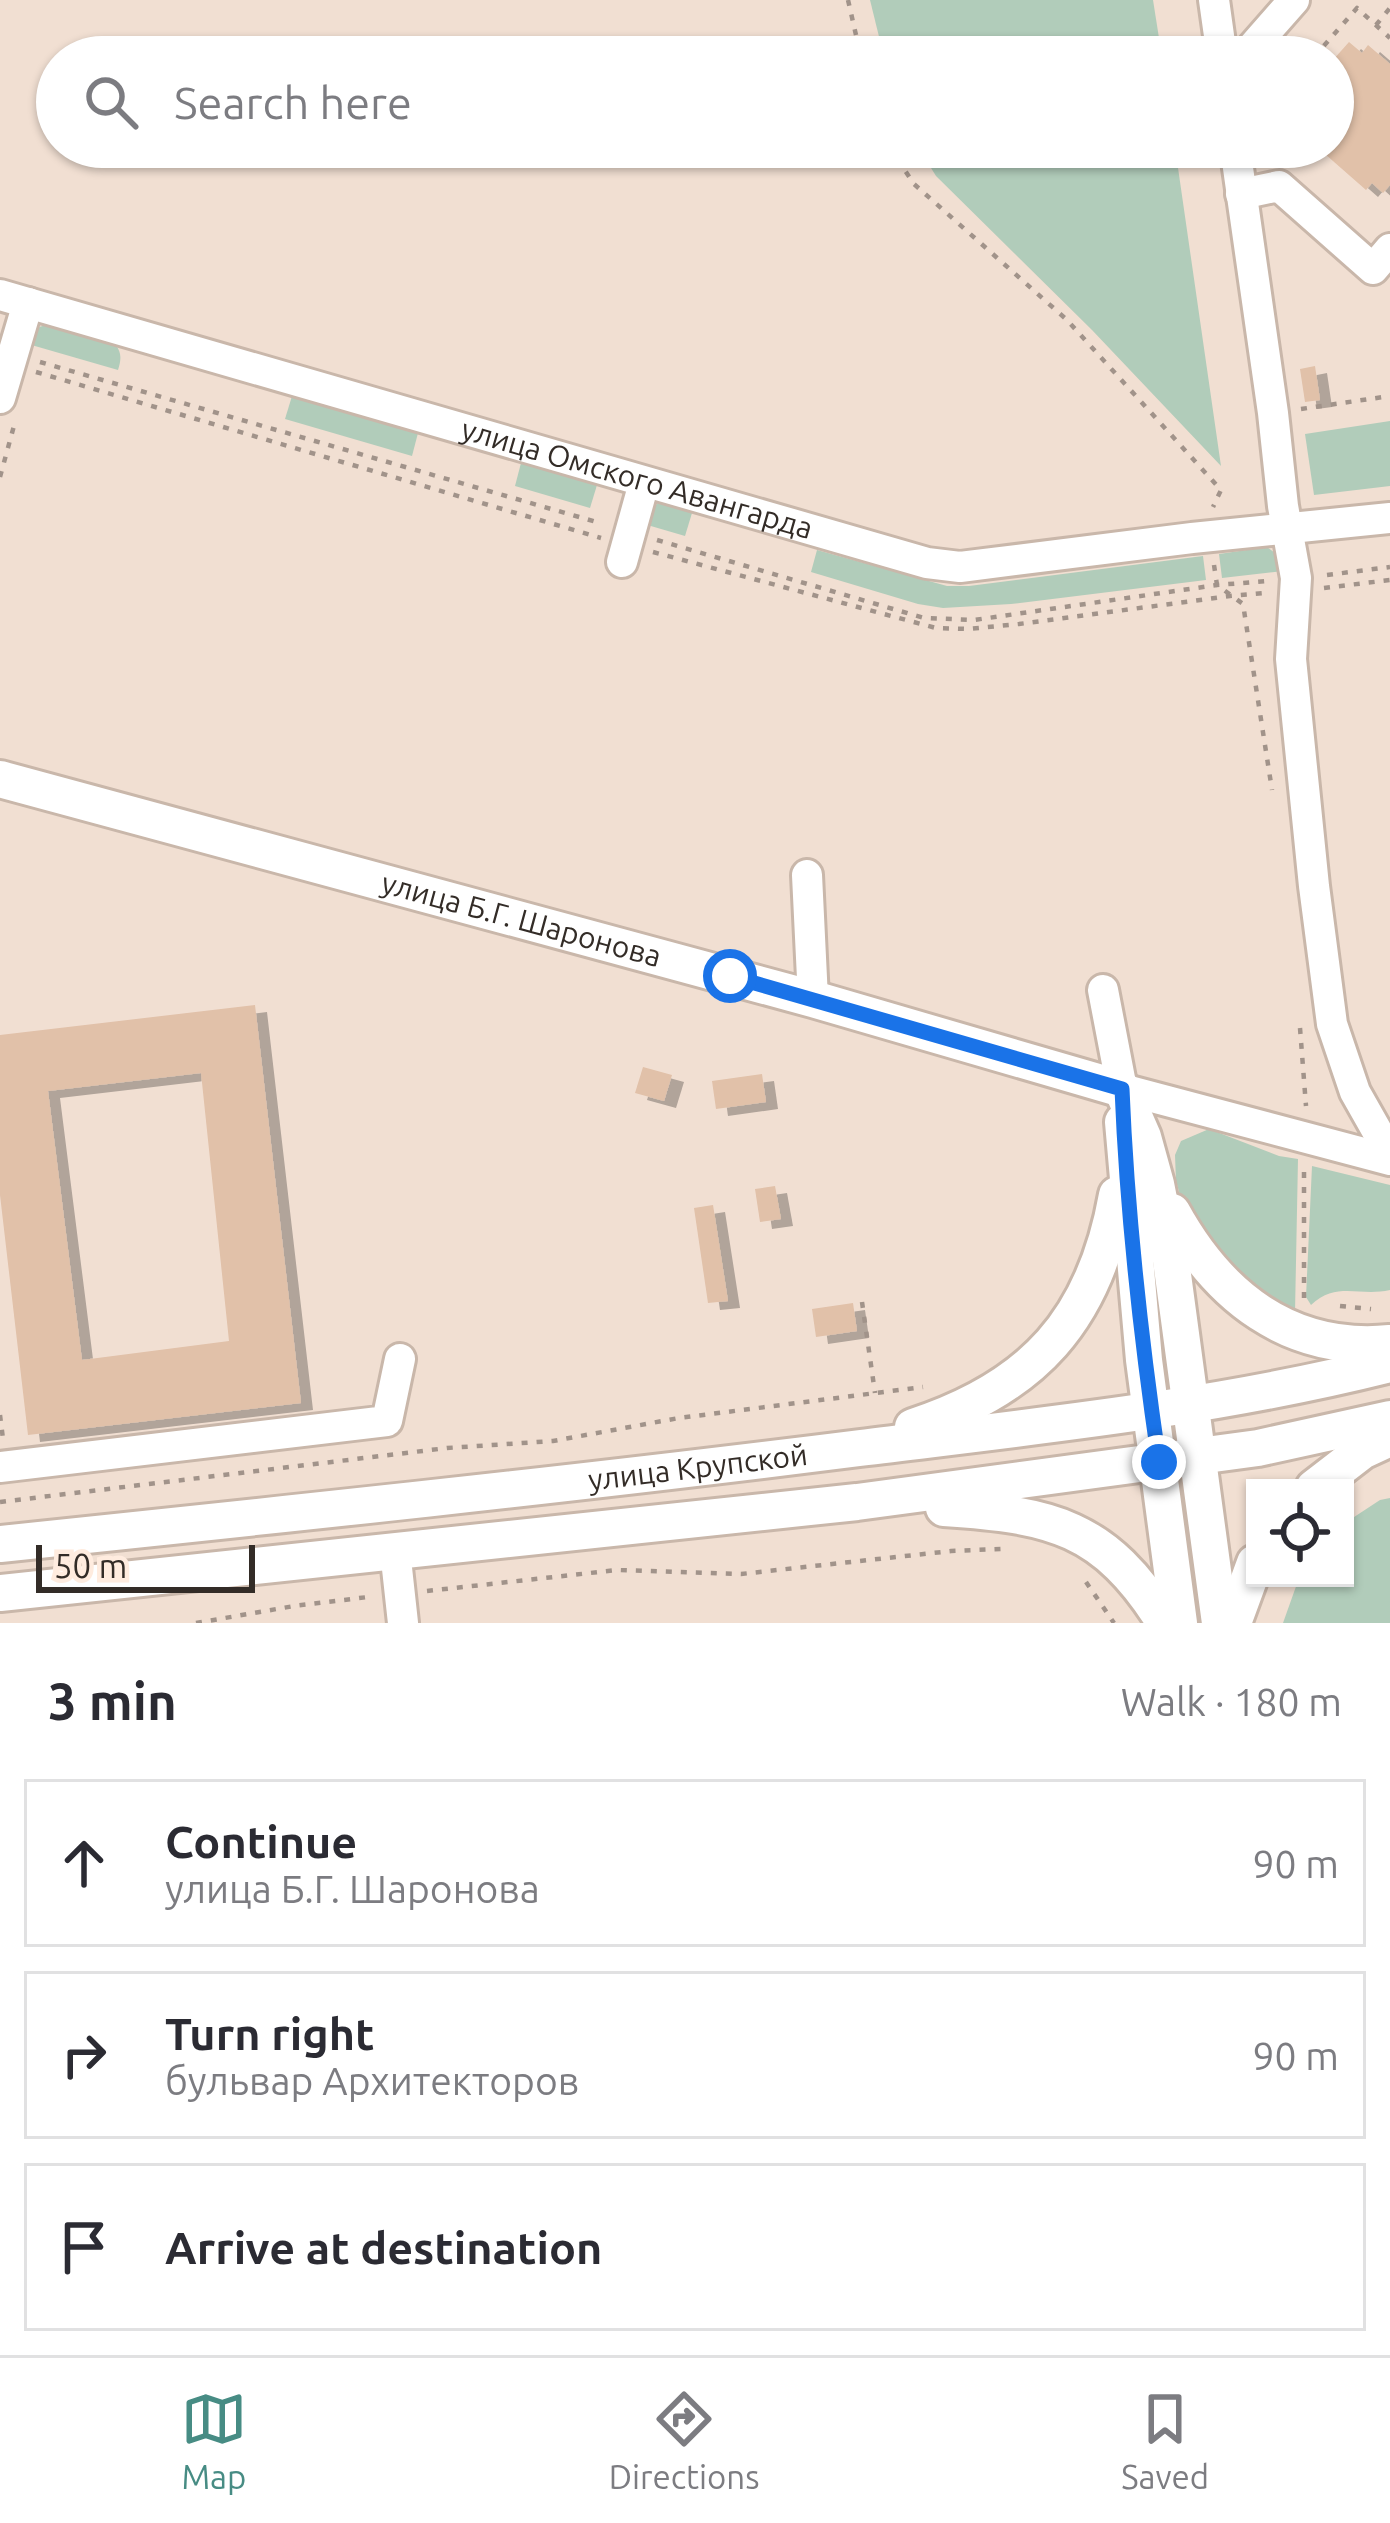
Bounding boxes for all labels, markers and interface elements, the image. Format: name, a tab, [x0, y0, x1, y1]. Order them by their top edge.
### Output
search box	[36, 36, 1354, 168]
icon: search	[78, 69, 144, 135]
text: Search here	[174, 77, 412, 128]
street label: улица Омского Авангарда	[458, 411, 817, 545]
street label: улица Б.Г. Шаронова	[378, 865, 665, 973]
route start	[703, 949, 757, 1003]
route end	[1132, 1435, 1186, 1489]
street label: улица Крупской	[586, 1437, 809, 1496]
map controls	[1246, 1479, 1354, 1587]
button: locate	[1246, 1479, 1354, 1587]
scale bar	[36, 1539, 255, 1592]
text: 50 m	[54, 1547, 127, 1584]
text: 3 min	[48, 1672, 177, 1730]
text: Walk · 180 m	[1121, 1680, 1342, 1723]
text: Continue	[165, 1816, 357, 1867]
icon: ahead	[51, 1830, 117, 1896]
text: 90 m	[1252, 1842, 1339, 1885]
text: улица Б.Г. Шаронова	[165, 1867, 540, 1910]
text: Turn right	[165, 2008, 374, 2059]
icon: right	[51, 2022, 117, 2088]
text: 90 m	[1252, 2034, 1339, 2077]
text: бульвар Архитекторов	[165, 2059, 579, 2102]
icon: arrive	[51, 2214, 117, 2280]
text: Arrive at destination	[165, 2222, 602, 2273]
tab: Map	[181, 2386, 247, 2495]
tab: Directions	[609, 2386, 759, 2495]
tab: Saved	[1121, 2386, 1209, 2495]

